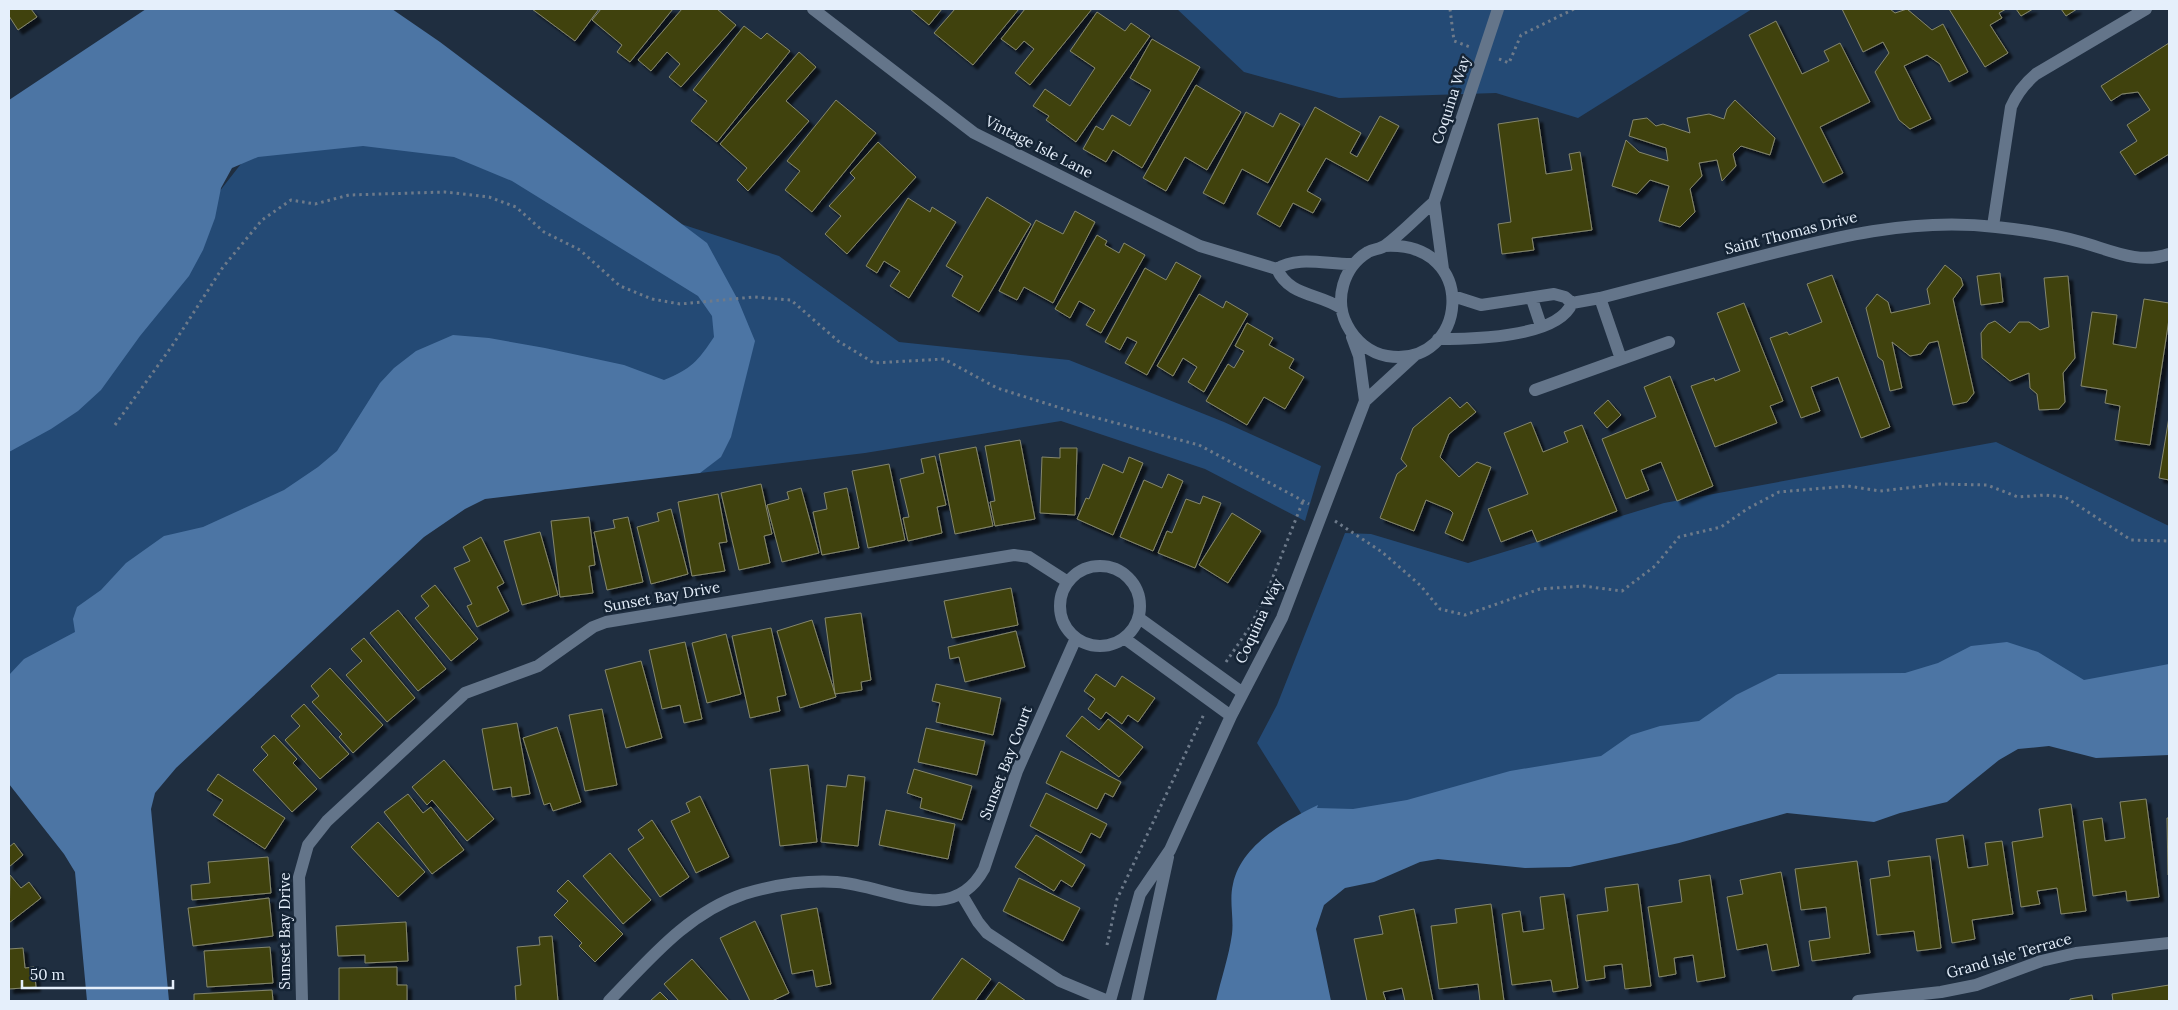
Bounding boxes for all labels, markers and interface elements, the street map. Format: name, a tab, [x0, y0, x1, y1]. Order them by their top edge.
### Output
street label: Coquina Way	[1427, 53, 1474, 146]
street label: Vintage Isle Lane	[981, 111, 1096, 182]
street label: Saint Thomas Drive	[1723, 207, 1859, 258]
street label: Coquina Way	[1231, 575, 1287, 666]
street label: Sunset Bay Drive	[602, 577, 721, 616]
street label: Sunset Bay Court	[975, 703, 1036, 823]
street label: Sunset Bay Drive	[275, 872, 294, 990]
street label: Grand Isle Terrace	[1944, 929, 2074, 982]
scale bar	[22, 958, 174, 990]
text: 50 m	[30, 965, 65, 984]

